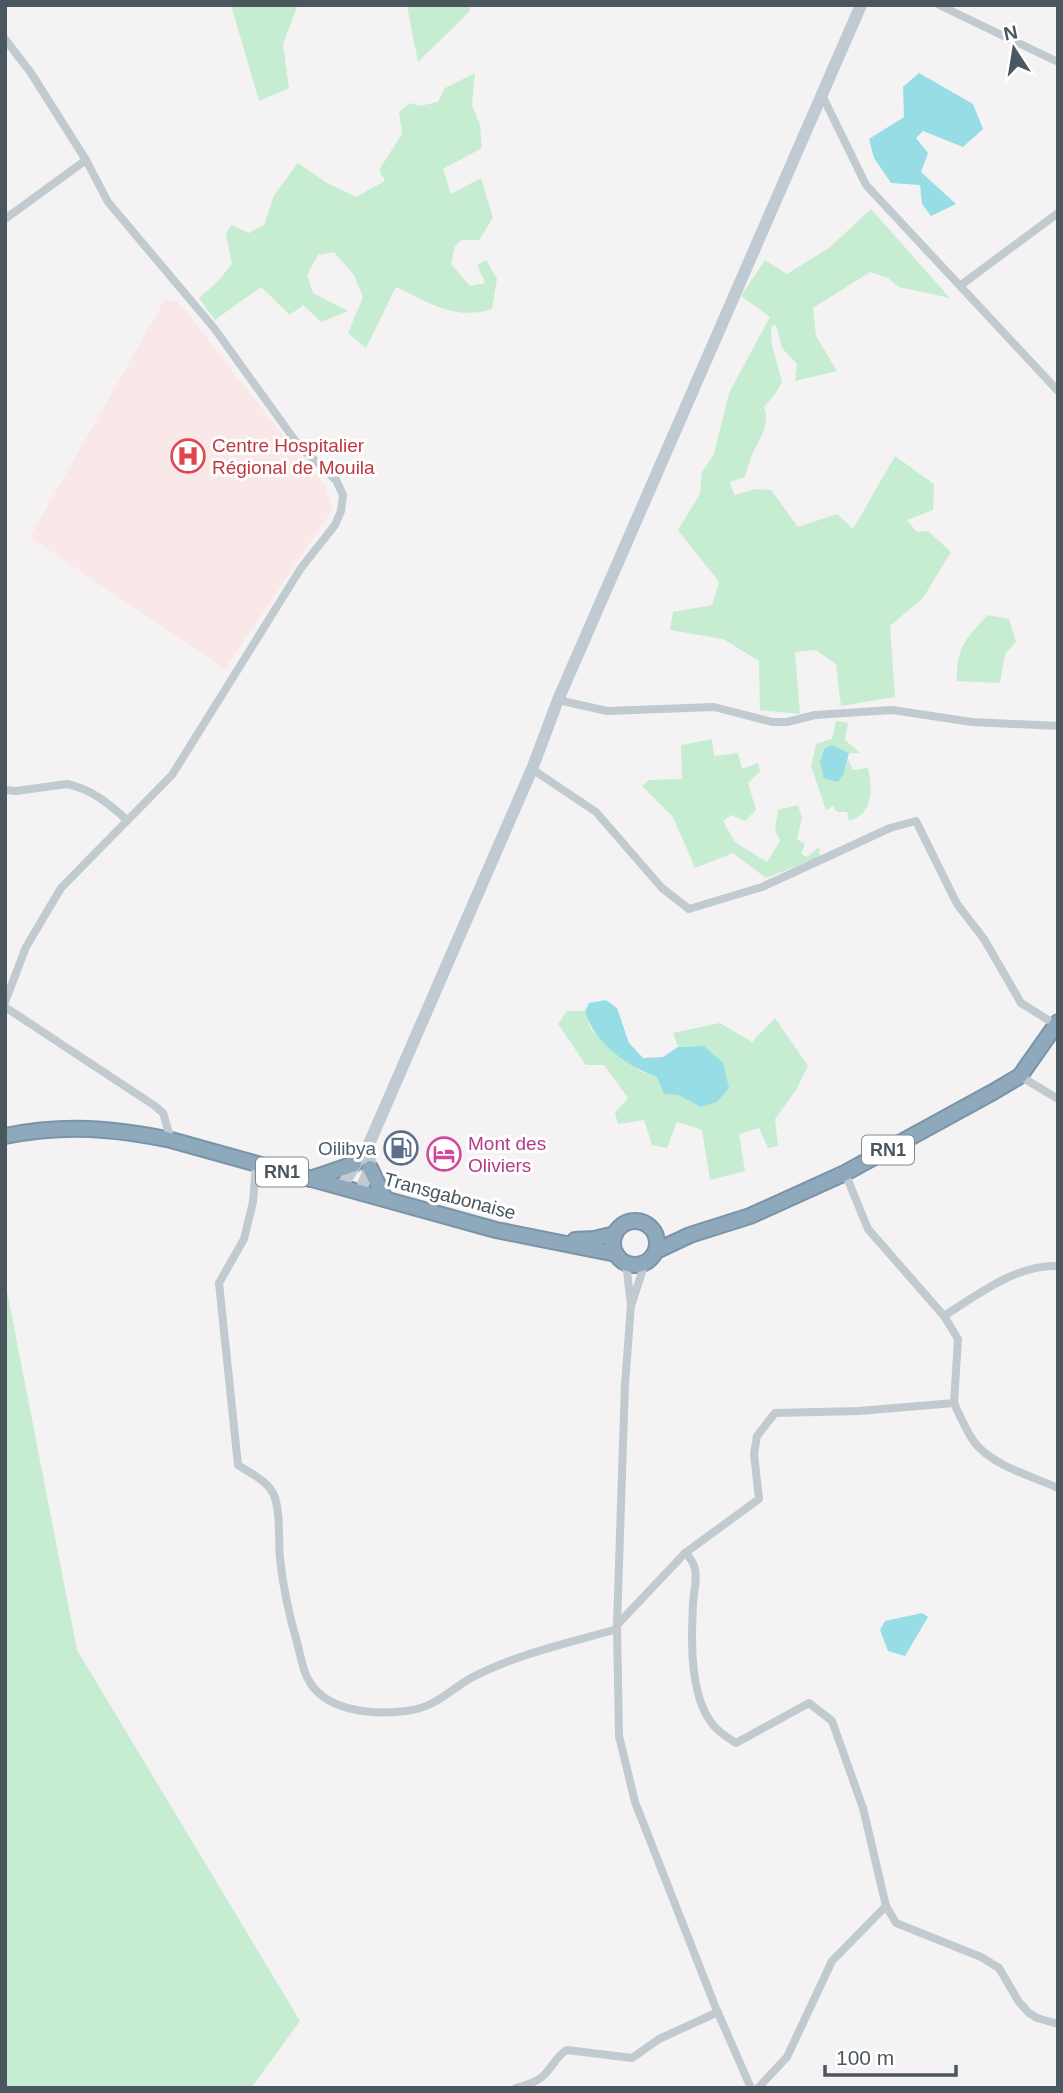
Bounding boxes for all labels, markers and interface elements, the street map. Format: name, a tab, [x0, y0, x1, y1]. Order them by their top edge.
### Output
north arrow	[979, 14, 1049, 84]
text: N	[1002, 21, 1019, 45]
place label: Centre Hospitalier Régional de Mouila	[212, 435, 375, 478]
hospital icon: Centre Hospitalier Régional de Mouila	[169, 437, 207, 475]
fuel station icon: Oilibya	[382, 1129, 420, 1167]
place label: Mont des Oliviers	[468, 1133, 546, 1176]
hotel icon: Mont des Oliviers	[425, 1135, 463, 1173]
road number: RN1	[862, 1135, 914, 1164]
place label: Oilibya	[318, 1138, 376, 1159]
road number: RN1	[256, 1157, 308, 1186]
street label: Transgabonaise	[382, 1168, 518, 1224]
scale bar	[825, 2034, 956, 2078]
text: 100 m	[836, 2046, 894, 2069]

